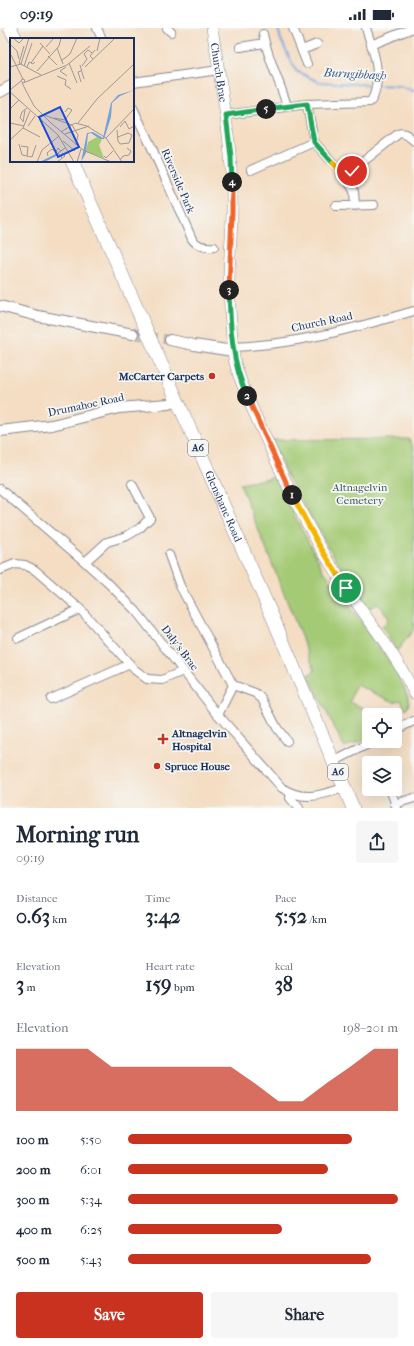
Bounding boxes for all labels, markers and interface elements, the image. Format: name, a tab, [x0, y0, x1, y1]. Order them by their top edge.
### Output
text: 09:19	[20, 5, 53, 23]
inset map	[10, 38, 134, 162]
street label: Church Brae	[208, 42, 230, 104]
water label: Burngibbagh	[322, 65, 387, 83]
pin: 5	[256, 99, 276, 119]
text: 5	[264, 102, 268, 115]
street label: Riverside Park	[158, 147, 198, 216]
pin	[335, 154, 369, 188]
icon: check	[341, 160, 363, 182]
pin: 4	[222, 172, 242, 192]
text: 4	[229, 175, 235, 188]
pin: 3	[219, 280, 239, 300]
text: 3	[227, 283, 231, 296]
street label: Church Road	[290, 309, 355, 335]
place label: McCarter Carpets	[118, 370, 204, 383]
marker: McCarter Carpets	[207, 371, 217, 381]
pin: 2	[237, 386, 257, 406]
text: 2	[244, 389, 250, 402]
street label: Drumahoe Road	[47, 390, 126, 419]
road number: A6	[188, 440, 208, 456]
street label: Glenshane Road	[202, 468, 246, 545]
park label: Altnagelvin Cemetery	[332, 481, 388, 507]
pin: 1	[282, 485, 302, 505]
text: 1	[290, 488, 294, 501]
pin	[329, 571, 363, 605]
icon: arrive	[335, 577, 357, 599]
street label: Daly's Brae	[159, 623, 202, 674]
map controls	[362, 708, 402, 796]
button: locate	[362, 708, 402, 748]
place label: Altnagelvin Hospital	[171, 727, 227, 753]
marker: Altnagelvin Hospital	[157, 733, 169, 745]
button: layers	[362, 756, 402, 796]
place label: Spruce House	[165, 760, 230, 773]
marker: Spruce House	[152, 761, 162, 771]
road number: A6	[328, 764, 348, 780]
button: share	[356, 821, 398, 863]
text: Morning run	[16, 822, 139, 848]
text: 09:19	[16, 850, 45, 865]
text: Distance	[16, 892, 57, 905]
text: Time	[145, 892, 170, 905]
text: Pace	[275, 892, 297, 905]
text: 0.63	[16, 905, 50, 928]
text: 3:42	[145, 905, 180, 928]
text: 5:52	[275, 905, 307, 928]
text: km	[50, 913, 67, 926]
text: /km	[307, 913, 327, 926]
text: Elevation	[16, 960, 60, 973]
text: Heart rate	[145, 960, 195, 973]
text: kcal	[275, 960, 293, 973]
text: 3	[16, 973, 24, 996]
text: 159	[145, 973, 172, 996]
text: 38	[275, 973, 293, 996]
text: m	[24, 981, 36, 994]
text: bpm	[172, 981, 195, 994]
text: Elevation	[16, 1020, 69, 1035]
text: 198–201 m	[342, 1020, 398, 1035]
text: 100 m	[16, 1132, 49, 1147]
text: 5:50	[80, 1132, 102, 1147]
text: 200 m	[16, 1162, 51, 1177]
text: 6:01	[80, 1162, 102, 1177]
text: 300 m	[16, 1192, 49, 1207]
text: 5:34	[80, 1192, 102, 1207]
text: 400 m	[16, 1222, 52, 1237]
text: 6:25	[80, 1222, 103, 1237]
text: 500 m	[16, 1252, 50, 1267]
text: 5:43	[80, 1252, 102, 1267]
button: Save	[16, 1292, 203, 1338]
button: Share	[211, 1292, 398, 1338]

